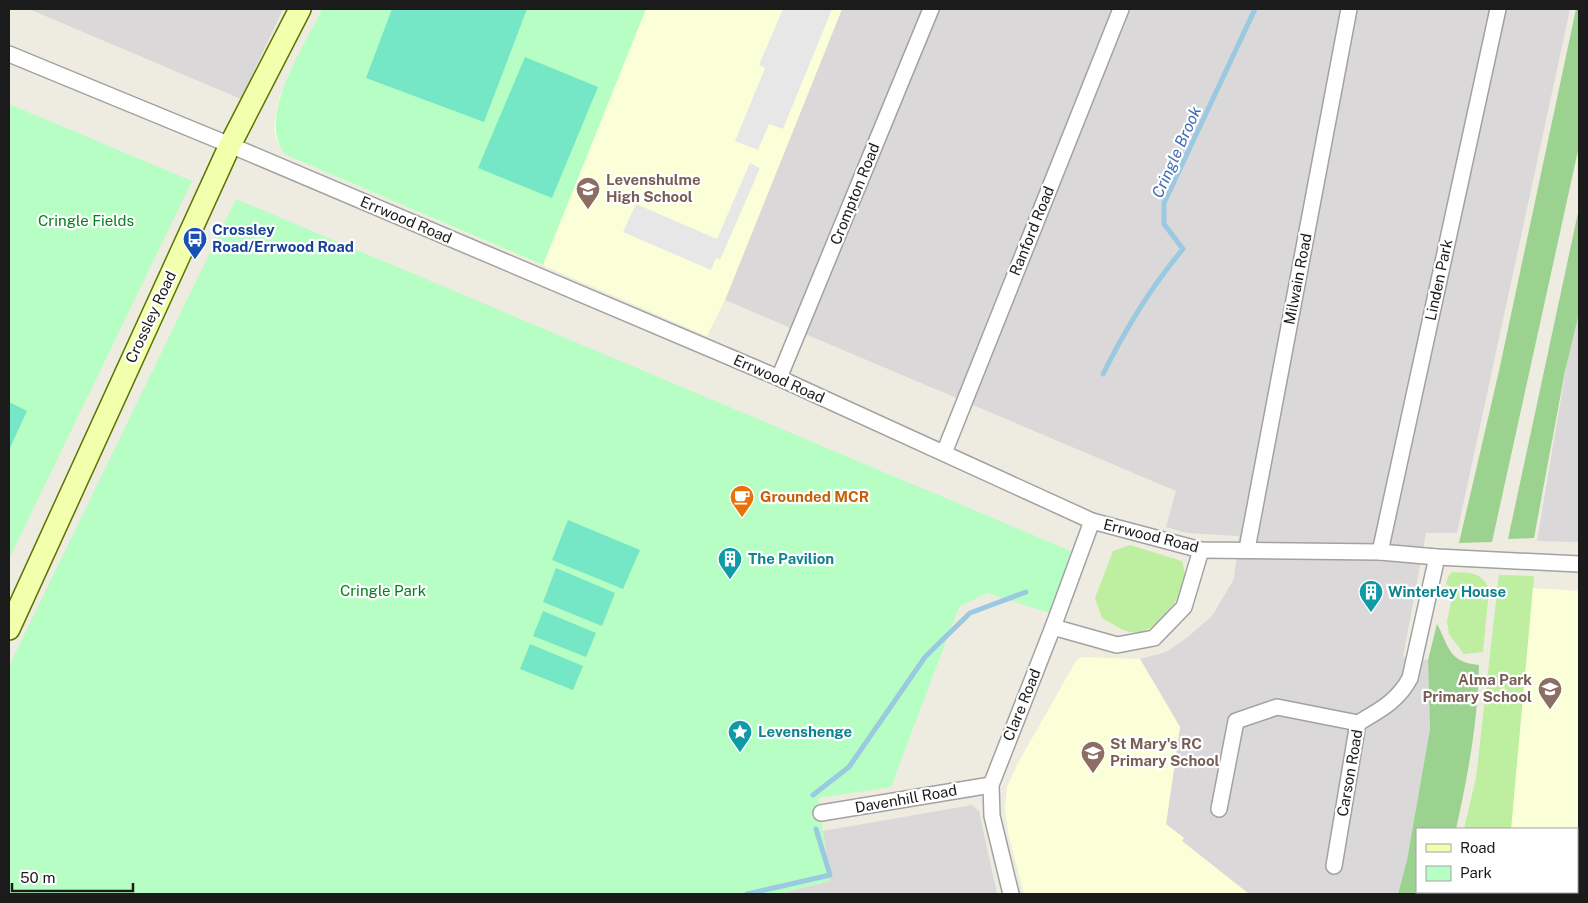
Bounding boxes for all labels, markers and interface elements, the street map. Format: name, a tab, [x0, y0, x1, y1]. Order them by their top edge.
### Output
water label: Cringle Brook	[1148, 103, 1205, 201]
street label: Crompton Road	[826, 141, 883, 247]
place label: Levenshulme High School	[606, 171, 701, 205]
school or university icon: Levenshulme High School	[575, 176, 601, 210]
street label: Ranford Road	[1006, 184, 1057, 278]
street label: Errwood Road	[358, 193, 454, 246]
park label: Cringle Fields	[38, 212, 134, 229]
place label: Crossley Road/Errwood Road	[212, 221, 354, 255]
bus stop icon: Crossley Road/Errwood Road	[182, 226, 208, 260]
street label: Milwain Road	[1280, 232, 1315, 326]
street label: Linden Park	[1422, 238, 1455, 322]
street label: Crossley Road	[122, 268, 179, 365]
street label: Errwood Road	[731, 351, 827, 406]
cafe icon: Grounded MCR	[729, 484, 755, 518]
place label: Grounded MCR	[760, 488, 869, 505]
street label: Errwood Road	[1102, 515, 1201, 556]
building icon: The Pavilion	[717, 546, 743, 580]
place label: The Pavilion	[748, 550, 834, 567]
building icon: Winterley House	[1358, 579, 1384, 613]
park label: Cringle Park	[340, 582, 426, 599]
place label: Winterley House	[1388, 583, 1506, 600]
street label: Clare Road	[999, 666, 1044, 743]
place label: Alma Park Primary School	[1422, 671, 1532, 705]
school or university icon: Alma Park Primary School	[1537, 676, 1563, 710]
place icon: Levenshenge	[727, 719, 753, 753]
place label: Levenshenge	[758, 723, 852, 740]
street label: Carson Road	[1333, 728, 1366, 818]
place label: St Mary's RC Primary School	[1110, 735, 1220, 769]
school or university icon: St Mary's RC Primary School	[1080, 740, 1106, 774]
street label: Davenhill Road	[853, 781, 958, 816]
legend	[1416, 828, 1578, 893]
text: Road	[1460, 839, 1496, 856]
scale bar	[12, 860, 134, 892]
text: Park	[1460, 864, 1492, 881]
text: 50 m	[20, 869, 55, 886]

